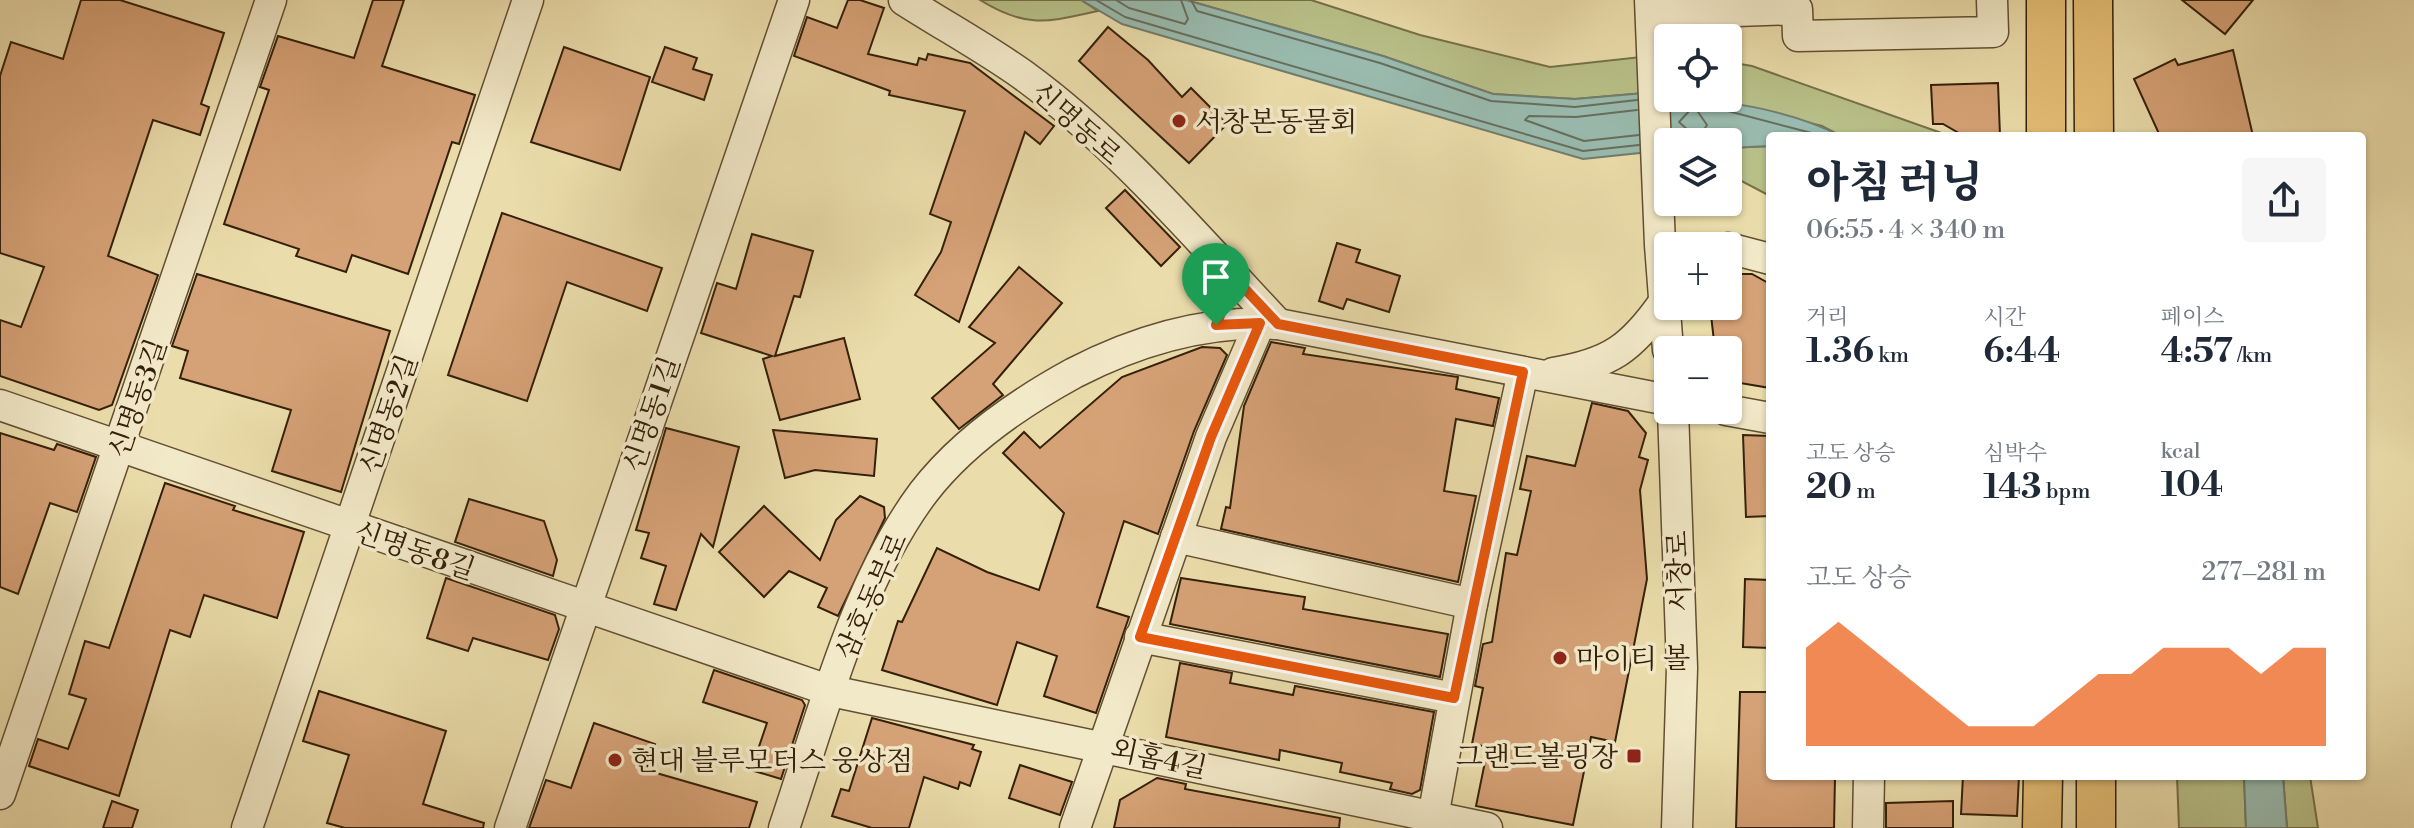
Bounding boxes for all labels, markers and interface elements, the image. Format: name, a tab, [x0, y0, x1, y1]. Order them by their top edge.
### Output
map controls	[1654, 24, 1742, 424]
button: locate	[1654, 24, 1742, 112]
street label: 신명동로	[1024, 75, 1128, 173]
place label: 서창본동물회	[1195, 105, 1357, 140]
marker: 서창본동물회	[1170, 112, 1188, 130]
button: layers	[1654, 128, 1742, 216]
text: 아침 러닝	[1806, 156, 1983, 211]
button: share	[2242, 158, 2326, 242]
text: 06:55 · 4 × 340 m	[1806, 214, 2005, 246]
button: +	[1654, 232, 1742, 320]
pin	[1182, 243, 1250, 325]
icon: arrive	[1194, 255, 1238, 299]
text: 거리	[1806, 304, 1849, 331]
text: 시간	[1983, 304, 2026, 331]
text: 페이스	[2161, 304, 2224, 331]
text: 1.36	[1806, 331, 1874, 373]
text: 6:44	[1983, 331, 2060, 373]
text: 4:57	[2161, 331, 2233, 373]
street label: 신명동3길	[102, 334, 175, 463]
button: −	[1654, 336, 1742, 424]
text: km	[1874, 342, 1909, 369]
text: /km	[2233, 342, 2272, 369]
street label: 신명동2길	[353, 350, 426, 479]
street label: 신명동1길	[616, 352, 689, 477]
text: kcal	[2161, 438, 2201, 465]
text: 고도 상승	[1806, 440, 1896, 467]
text: 심박수	[1983, 440, 2047, 467]
text: 104	[2161, 465, 2223, 507]
text: 20	[1806, 467, 1852, 509]
text: 143	[1983, 467, 2041, 509]
text: m	[1852, 478, 1876, 505]
text: bpm	[2041, 478, 2090, 505]
street label: 신명동8길	[350, 514, 479, 588]
street label: 삼호동부로	[829, 528, 916, 666]
street label: 서창로	[1661, 530, 1698, 612]
text: 277–281 m	[2202, 556, 2326, 588]
text: 고도 상승	[1806, 562, 1912, 594]
place label: 마이티 볼	[1576, 642, 1690, 677]
marker: 마이티 볼	[1551, 649, 1569, 667]
street label: 외홈4길	[1107, 732, 1210, 787]
place label: 그랜드볼링장	[1456, 740, 1618, 775]
place label: 현대 블루모터스 웅상점	[631, 744, 913, 779]
marker: 그랜드볼링장	[1625, 747, 1643, 765]
marker: 현대 블루모터스 웅상점	[606, 751, 624, 769]

